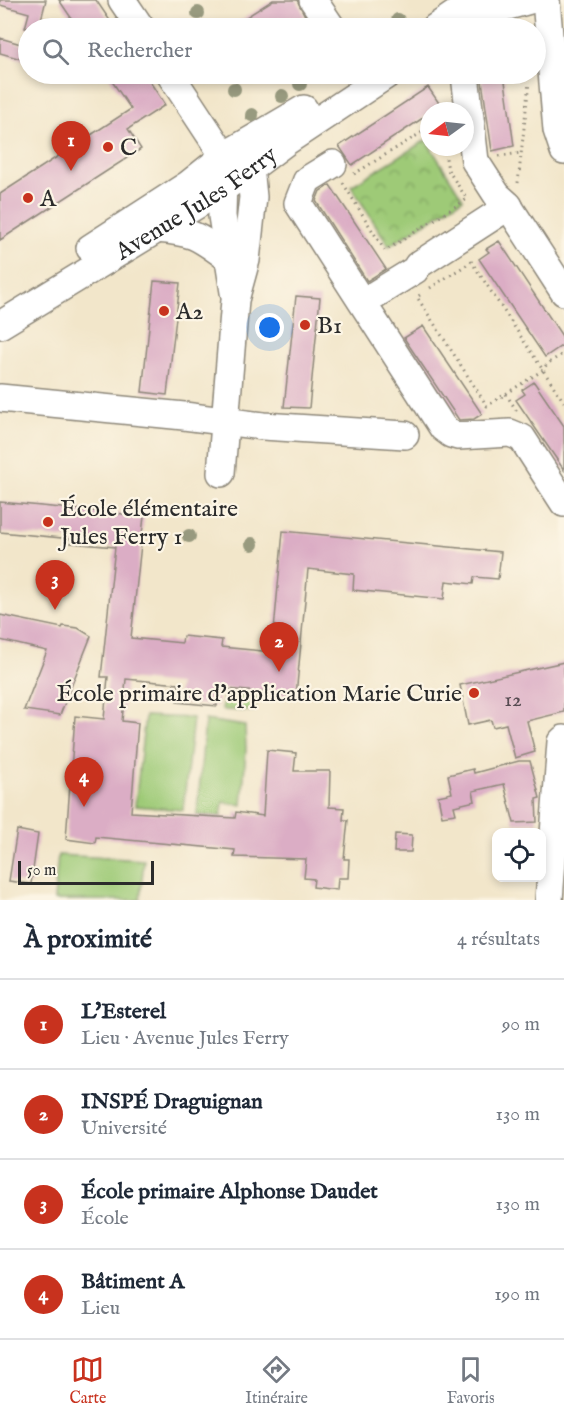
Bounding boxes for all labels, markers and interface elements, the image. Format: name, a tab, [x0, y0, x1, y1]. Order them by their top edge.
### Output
search box	[18, 18, 546, 84]
icon: search	[39, 35, 72, 68]
text: Rechercher	[87, 37, 192, 65]
north arrow	[420, 102, 474, 156]
pin: 1	[52, 122, 90, 171]
place label: C	[120, 133, 137, 164]
marker: C	[101, 140, 115, 154]
street label: Avenue Jules Ferry	[109, 140, 284, 268]
place label: A	[39, 184, 57, 215]
marker: A	[21, 191, 35, 205]
place label: A2	[175, 297, 203, 328]
marker: A2	[157, 304, 171, 318]
place label: B1	[317, 311, 342, 342]
your location	[255, 313, 284, 342]
marker: B1	[298, 318, 312, 332]
place label: École élémentaire Jules Ferry 1	[57, 494, 238, 553]
marker: École élémentaire Jules Ferry 1	[41, 515, 55, 529]
pin: 3	[36, 560, 74, 610]
pin: 2	[260, 622, 298, 672]
place label: École primaire d'application Marie Curie	[56, 679, 462, 710]
marker: École primaire d'application Marie Curie	[467, 686, 481, 700]
house number: 12	[504, 687, 522, 714]
pin: 4	[64, 758, 104, 807]
map controls	[492, 828, 546, 882]
button: locate	[492, 828, 546, 882]
scale bar	[18, 858, 154, 886]
text: 50 m	[27, 861, 56, 881]
text: À proximité	[24, 923, 152, 956]
text: 4 résultats	[457, 927, 540, 952]
text: L'Esterel	[81, 998, 166, 1026]
text: 1	[40, 1012, 47, 1037]
text: 90 m	[502, 1012, 540, 1037]
text: Lieu · Avenue Jules Ferry	[81, 1026, 289, 1051]
text: INSPÉ Draguignan	[81, 1088, 263, 1116]
text: 2	[39, 1102, 48, 1127]
text: 130 m	[495, 1102, 540, 1127]
text: Université	[81, 1116, 167, 1141]
text: École primaire Alphonse Daudet	[81, 1178, 378, 1206]
text: 3	[40, 1192, 47, 1217]
text: 130 m	[495, 1192, 540, 1217]
text: École	[81, 1206, 129, 1231]
text: Bâtiment A	[81, 1268, 184, 1296]
text: 4	[39, 1282, 48, 1307]
text: 190 m	[494, 1282, 540, 1307]
text: Lieu	[81, 1296, 120, 1321]
tab: Carte	[69, 1353, 106, 1409]
tab: Itinéraire	[245, 1353, 308, 1409]
tab: Favoris	[447, 1353, 495, 1409]

